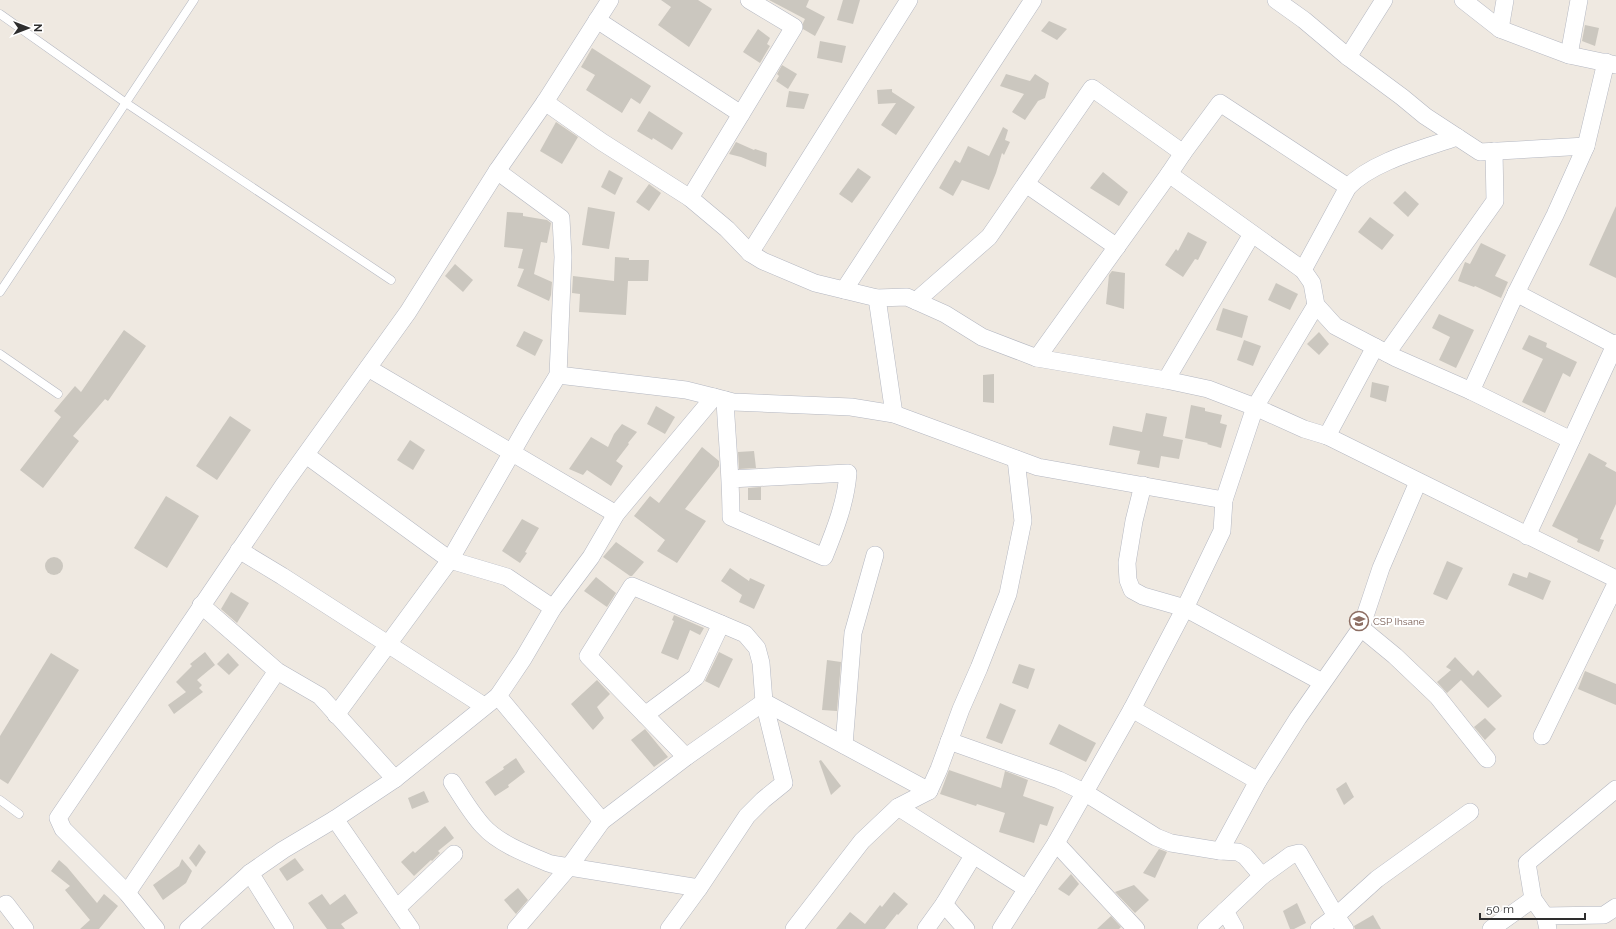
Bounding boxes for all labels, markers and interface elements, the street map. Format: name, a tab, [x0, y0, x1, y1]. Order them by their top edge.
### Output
north arrow	[8, 8, 48, 48]
text: N	[31, 24, 44, 32]
school or university icon: CSP Ihsane	[1348, 610, 1370, 632]
place label: CSP Ihsane	[1373, 616, 1425, 627]
scale bar	[1480, 895, 1585, 921]
text: 50 m	[1486, 902, 1514, 916]

